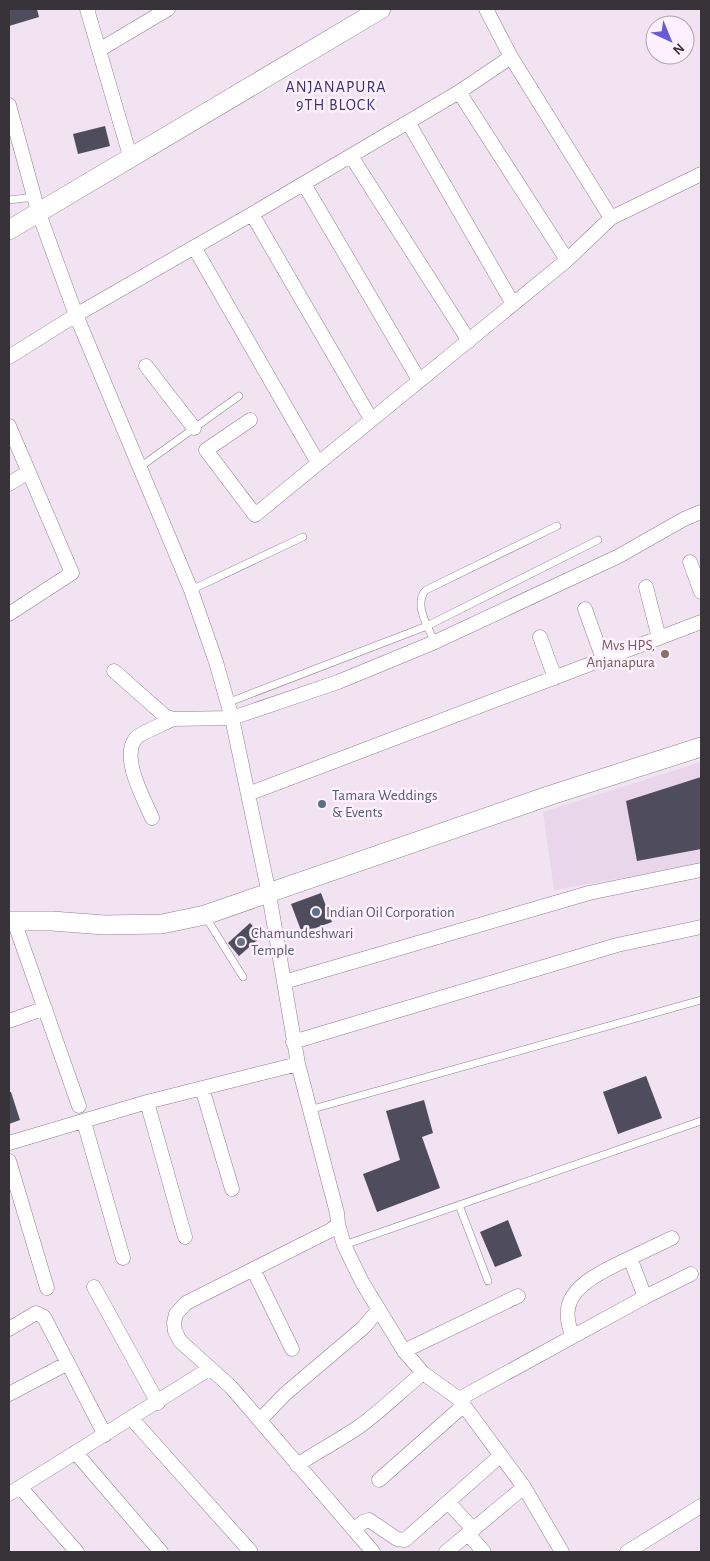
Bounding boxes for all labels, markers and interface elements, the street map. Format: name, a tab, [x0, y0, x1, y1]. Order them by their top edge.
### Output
north arrow	[645, 15, 695, 65]
text: N	[670, 40, 687, 57]
district label: ANJANAPURA 9TH BLOCK	[285, 79, 387, 113]
place label: Mvs HPS, Anjanapura	[587, 638, 655, 670]
marker: Mvs HPS, Anjanapura	[659, 648, 671, 660]
place label: Tamara Weddings & Events	[332, 788, 437, 820]
marker: Tamara Weddings & Events	[316, 798, 328, 810]
place label: Indian Oil Corporation	[326, 905, 455, 920]
marker: Indian Oil Corporation	[310, 906, 322, 918]
place label: Chamundeshwari Temple	[251, 926, 354, 958]
marker: Chamundeshwari Temple	[235, 936, 247, 948]

